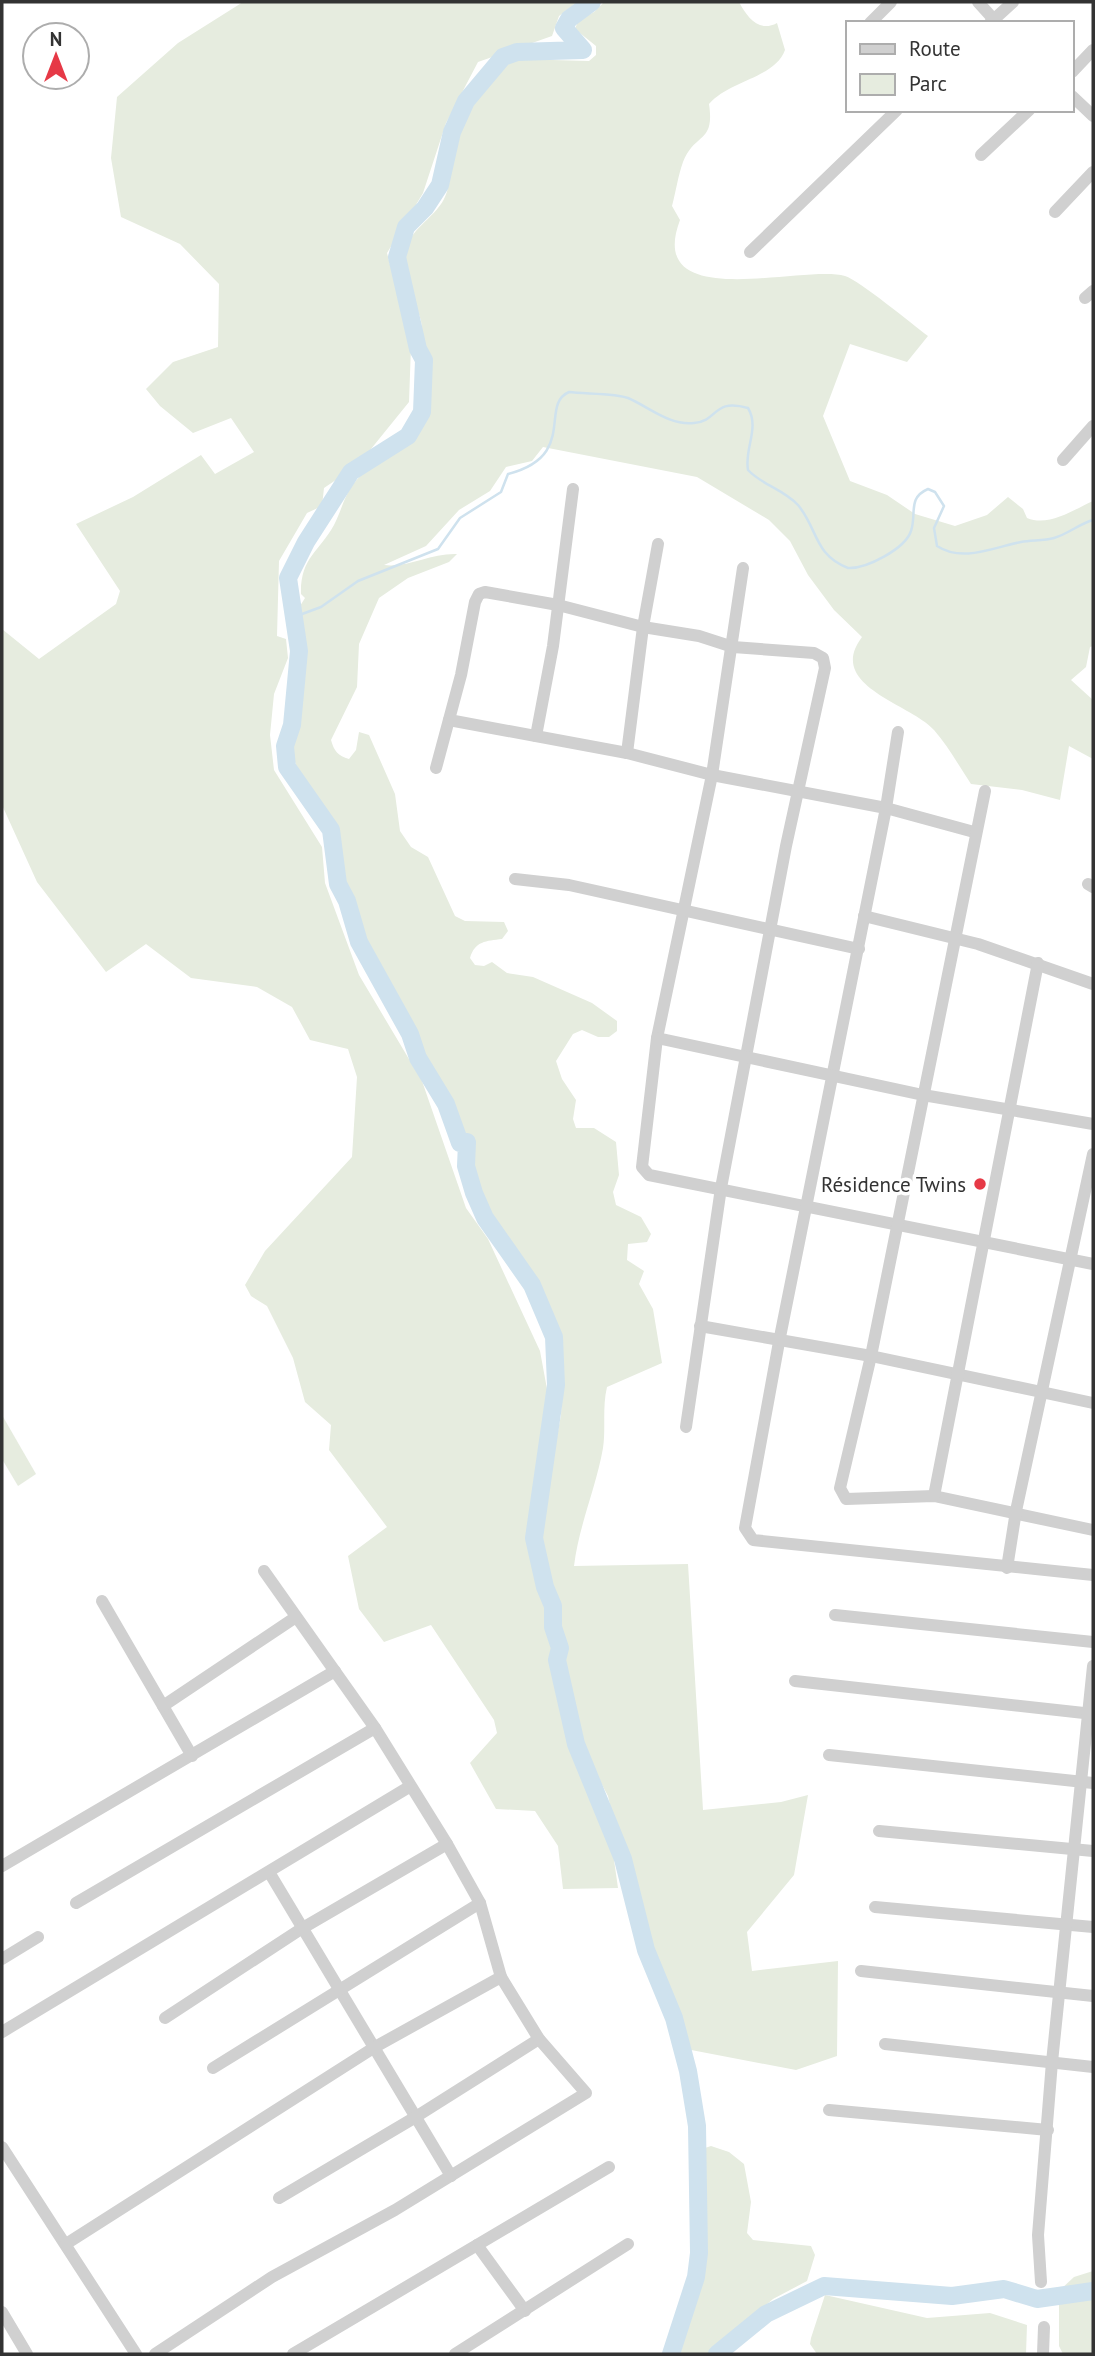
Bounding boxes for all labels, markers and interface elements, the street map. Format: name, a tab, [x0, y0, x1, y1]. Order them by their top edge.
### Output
north arrow	[21, 21, 91, 91]
legend	[846, 21, 1074, 112]
text: N	[50, 27, 62, 51]
text: Route	[909, 35, 961, 62]
text: Parc	[909, 70, 947, 97]
place label: Résidence Twins	[821, 1171, 966, 1198]
marker: Résidence Twins	[972, 1176, 988, 1192]

